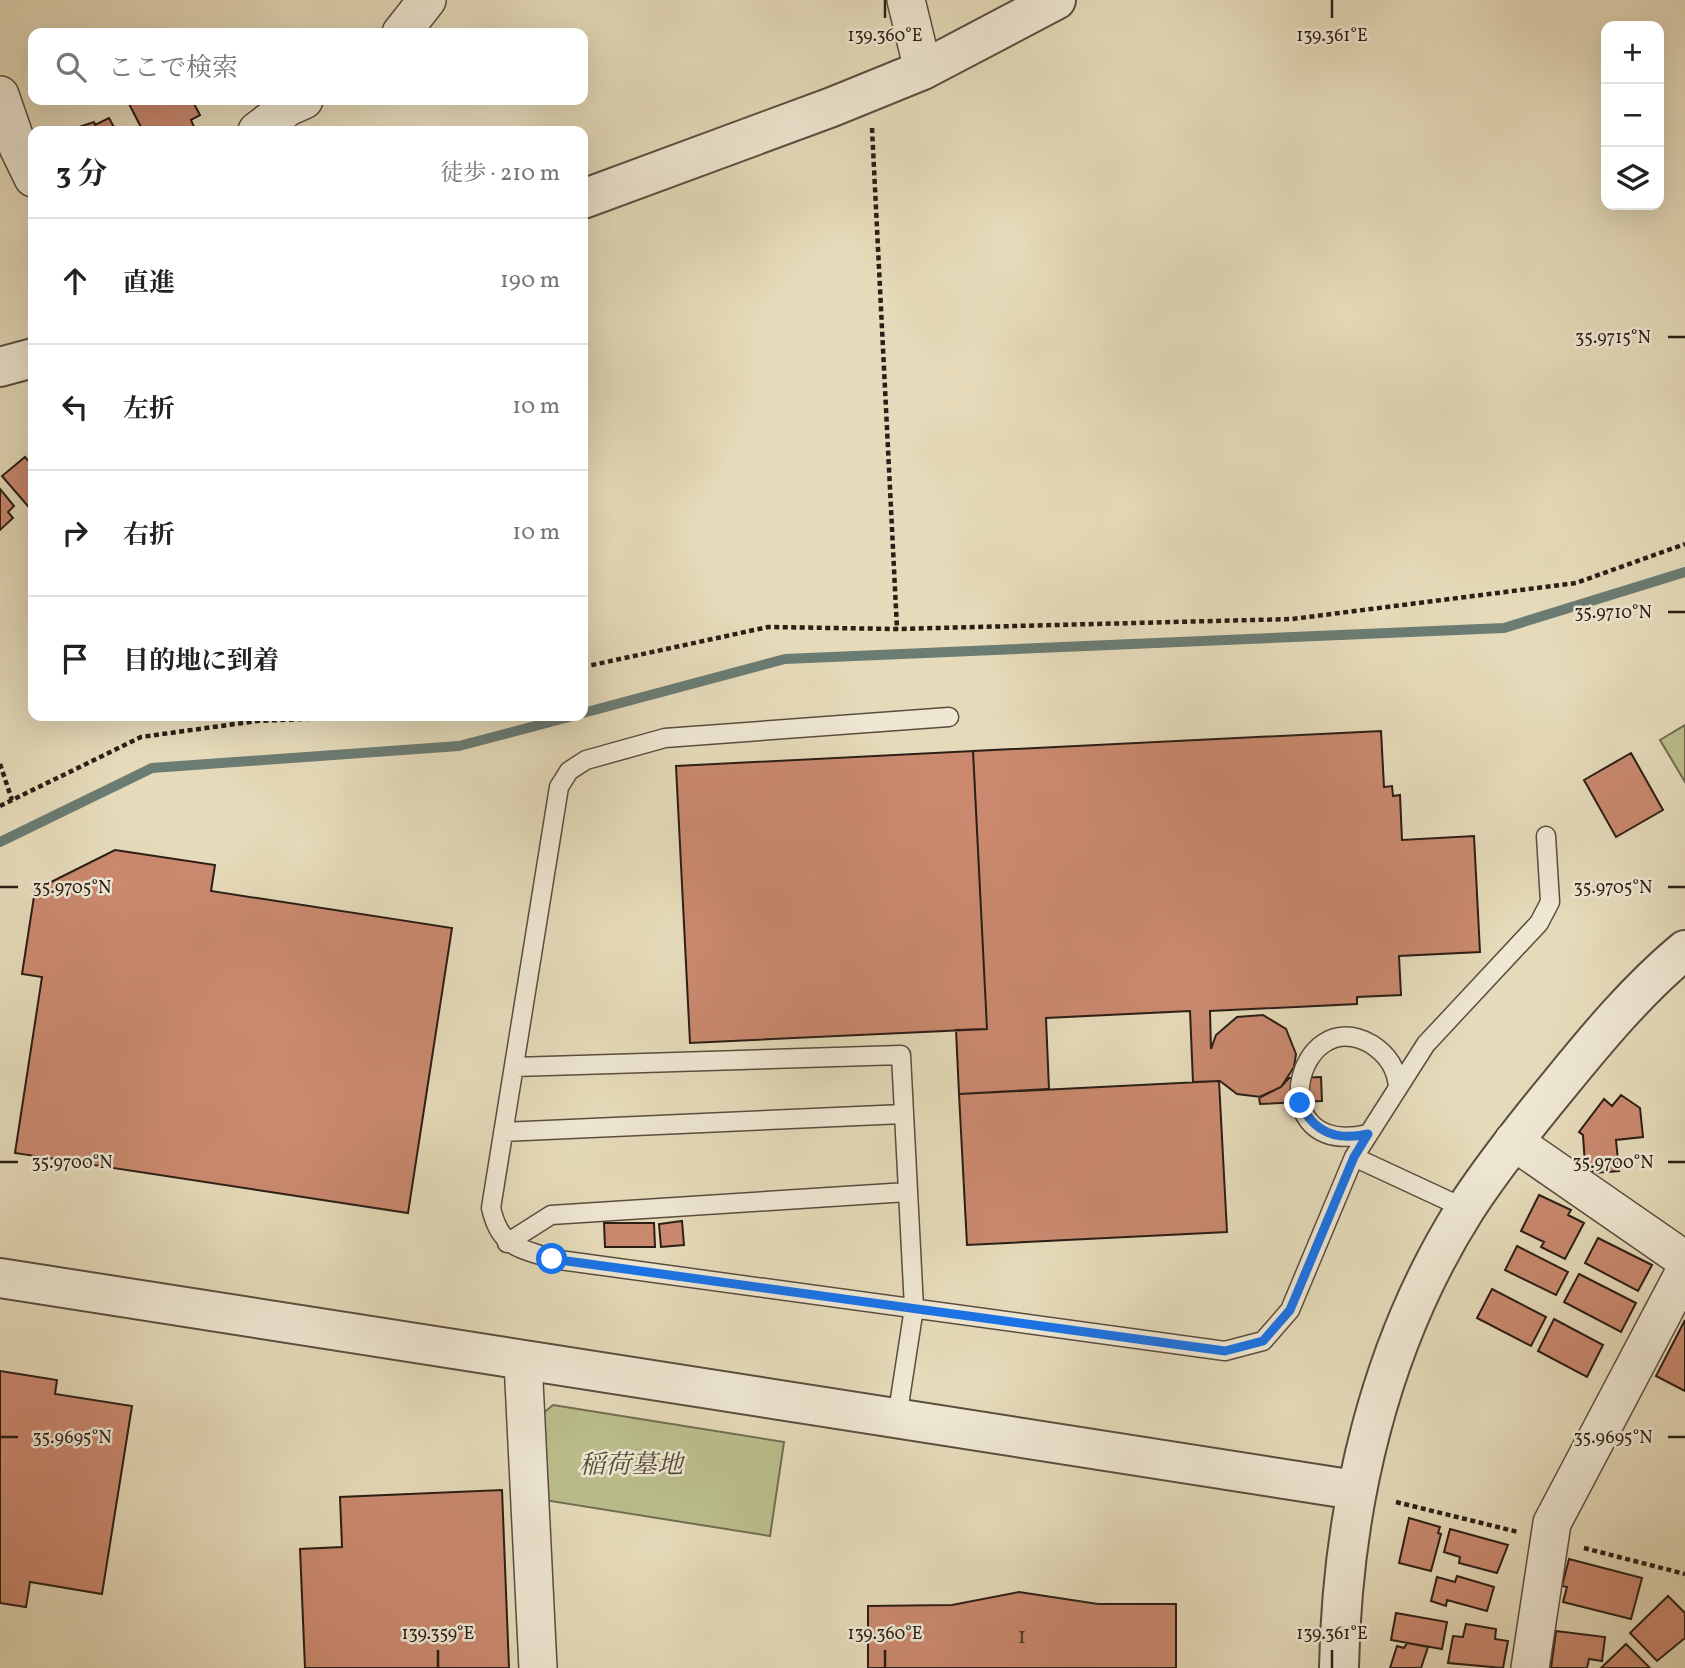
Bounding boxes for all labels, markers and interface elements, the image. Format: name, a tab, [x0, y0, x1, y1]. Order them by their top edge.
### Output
map controls	[1601, 21, 1664, 210]
button: +	[1601, 21, 1664, 84]
text: 139.360°E	[847, 24, 923, 49]
text: 139.361°E	[1296, 24, 1368, 49]
search box	[28, 28, 588, 105]
icon: search	[52, 48, 90, 86]
text: ここで検索	[108, 51, 238, 87]
button: −	[1601, 84, 1664, 147]
button: layers	[1601, 147, 1664, 210]
text: 3 分	[56, 154, 107, 196]
text: 徒歩 · 210 m	[440, 158, 560, 190]
icon: ahead	[56, 262, 94, 300]
text: 190 m	[500, 265, 560, 297]
text: 直進	[123, 266, 175, 302]
text: 35.9715°N	[1575, 326, 1651, 351]
icon: left	[56, 388, 94, 426]
text: 10 m	[512, 391, 560, 423]
text: 左折	[123, 392, 175, 428]
icon: right	[56, 514, 94, 552]
text: 10 m	[512, 517, 560, 549]
text: 右折	[123, 518, 175, 554]
text: 35.9710°N	[1574, 601, 1652, 626]
icon: arrive	[56, 640, 94, 678]
text: 目的地に到着	[123, 644, 279, 680]
text: 35.9705°N	[33, 876, 111, 901]
text: 35.9705°N	[1574, 876, 1652, 901]
route end	[1284, 1087, 1315, 1118]
text: 35.9700°N	[31, 1151, 113, 1176]
text: 35.9700°N	[1572, 1151, 1654, 1176]
route start	[536, 1243, 567, 1274]
text: 35.9695°N	[32, 1426, 112, 1451]
text: 35.9695°N	[1573, 1426, 1653, 1451]
park label: 稲荷墓地	[579, 1448, 686, 1484]
house number: 1	[1018, 1621, 1026, 1653]
text: 139.359°E	[402, 1622, 475, 1647]
text: 139.360°E	[847, 1622, 923, 1647]
text: 139.361°E	[1296, 1622, 1368, 1647]

